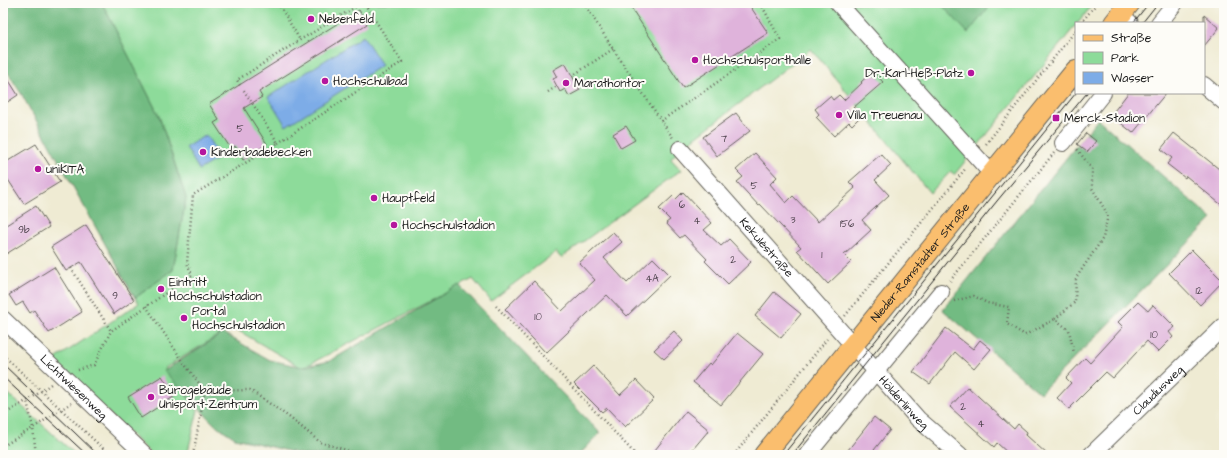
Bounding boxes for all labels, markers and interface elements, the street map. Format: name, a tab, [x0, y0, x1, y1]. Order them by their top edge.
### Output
place label: Nebenfeld	[319, 11, 374, 28]
marker: Nebenfeld	[306, 14, 316, 24]
legend	[1075, 22, 1205, 94]
text: Straße	[1111, 30, 1152, 47]
text: Park	[1111, 50, 1139, 67]
place label: Hochschulsporthalle	[703, 52, 812, 69]
marker: Hochschulsporthalle	[690, 55, 700, 65]
place label: Dr.-Karl-Heß-Platz	[865, 65, 963, 82]
marker: Dr.-Karl-Heß-Platz	[966, 68, 976, 78]
text: Wasser	[1111, 70, 1154, 87]
place label: Hochschulbad	[333, 73, 407, 90]
place label: Marathontor	[574, 75, 645, 92]
marker: Hochschulbad	[320, 76, 330, 86]
marker: Marathontor	[561, 78, 571, 88]
place label: Villa Treuenau	[847, 107, 922, 124]
marker: Villa Treuenau	[834, 110, 844, 120]
place label: Merck-Stadion	[1064, 110, 1145, 127]
marker: Merck-Stadion	[1051, 113, 1061, 123]
house number: 5	[236, 122, 244, 136]
house number: 7	[721, 132, 727, 146]
place label: Kinderbadebecken	[211, 144, 312, 161]
marker: Kinderbadebecken	[198, 147, 208, 157]
place label: uniKITA	[46, 161, 84, 178]
marker: uniKITA	[33, 164, 43, 174]
house number: 5	[750, 179, 758, 193]
place label: Hauptfeld	[382, 190, 435, 207]
marker: Hauptfeld	[369, 193, 379, 203]
house number: 6	[679, 198, 686, 212]
street label: Nieder-Ramstädter Straße	[867, 199, 974, 326]
house number: 3	[790, 213, 796, 227]
house number: 4	[694, 214, 701, 228]
street label: Kekuléstraße	[735, 214, 798, 281]
place label: Hochschulstadion	[402, 217, 495, 234]
house number: 156	[840, 217, 855, 231]
marker: Hochschulstadion	[389, 220, 399, 230]
house number: 9b	[18, 223, 30, 237]
house number: 1	[821, 248, 823, 262]
house number: 2	[730, 253, 736, 267]
house number: 4A	[645, 272, 659, 286]
place label: Eintritt Hochschulstadion	[169, 274, 262, 305]
marker: Eintritt Hochschulstadion	[156, 284, 166, 294]
house number: 12	[1195, 284, 1203, 298]
house number: 9	[112, 289, 118, 303]
place label: Portal Hochschulstadion	[192, 303, 285, 334]
house number: 10	[534, 310, 542, 324]
marker: Portal Hochschulstadion	[179, 313, 189, 323]
house number: 10	[1150, 328, 1158, 342]
street label: Lichtwiesenweg	[36, 351, 111, 424]
street label: Claudiusweg	[1129, 362, 1188, 419]
street label: Hölderlinweg	[875, 372, 932, 434]
place label: Bürogebäude Unisport-Zentrum	[159, 382, 258, 413]
marker: Bürogebäude Unisport-Zentrum	[146, 392, 156, 402]
house number: 2	[960, 400, 966, 414]
house number: 4	[978, 417, 985, 431]

